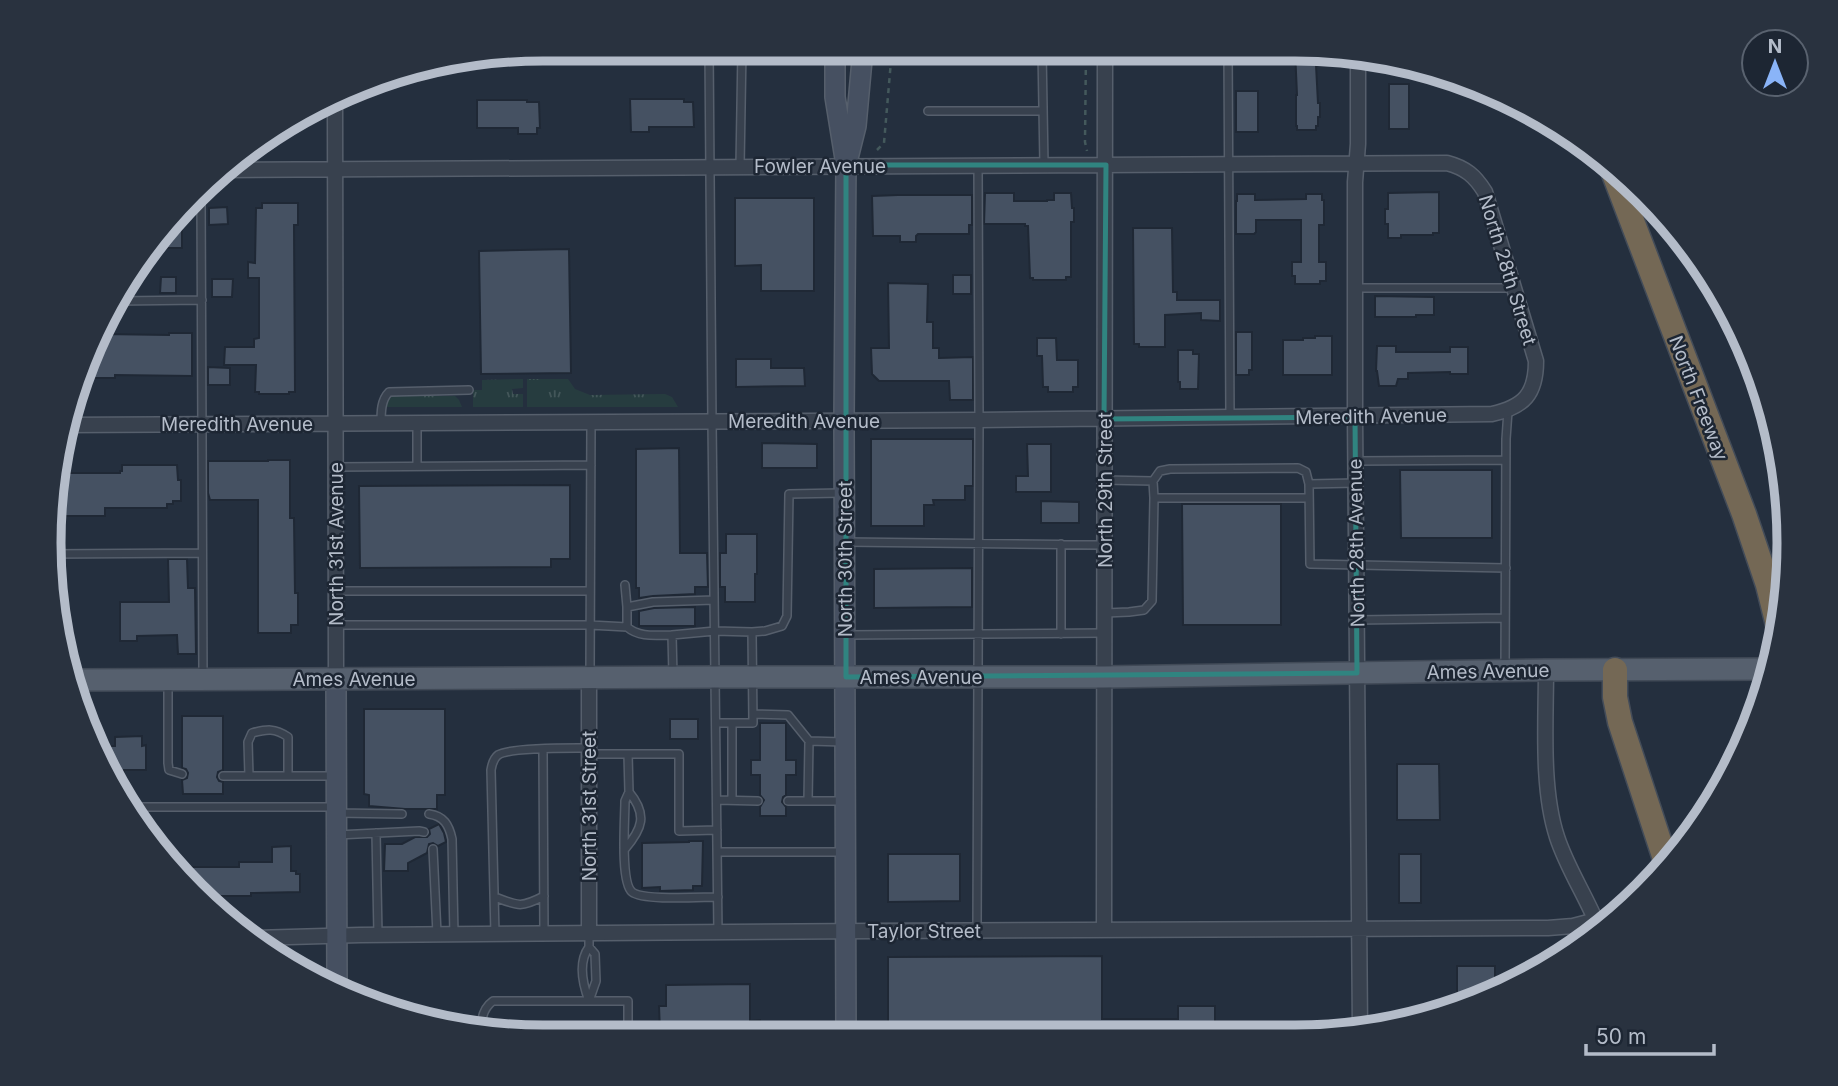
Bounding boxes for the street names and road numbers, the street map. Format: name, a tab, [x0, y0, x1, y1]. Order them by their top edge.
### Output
street label: Fowler Avenue	[754, 155, 886, 178]
street label: North 28th Street	[1474, 192, 1541, 348]
street label: North Freeway	[1664, 332, 1733, 464]
street label: Meredith Avenue	[1295, 404, 1447, 429]
street label: Meredith Avenue	[728, 410, 880, 433]
street label: North 29th Street	[1094, 412, 1117, 568]
street label: Meredith Avenue	[161, 413, 313, 436]
street label: North 28th Avenue	[1344, 458, 1369, 628]
street label: North 31st Avenue	[325, 462, 348, 626]
street label: North 30th Street	[834, 481, 857, 637]
street label: Ames Avenue	[1426, 659, 1550, 684]
street label: Ames Avenue	[860, 666, 982, 689]
street label: Ames Avenue	[293, 668, 415, 691]
street label: North 31st Street	[578, 731, 601, 881]
street label: Taylor Street	[867, 920, 981, 943]

